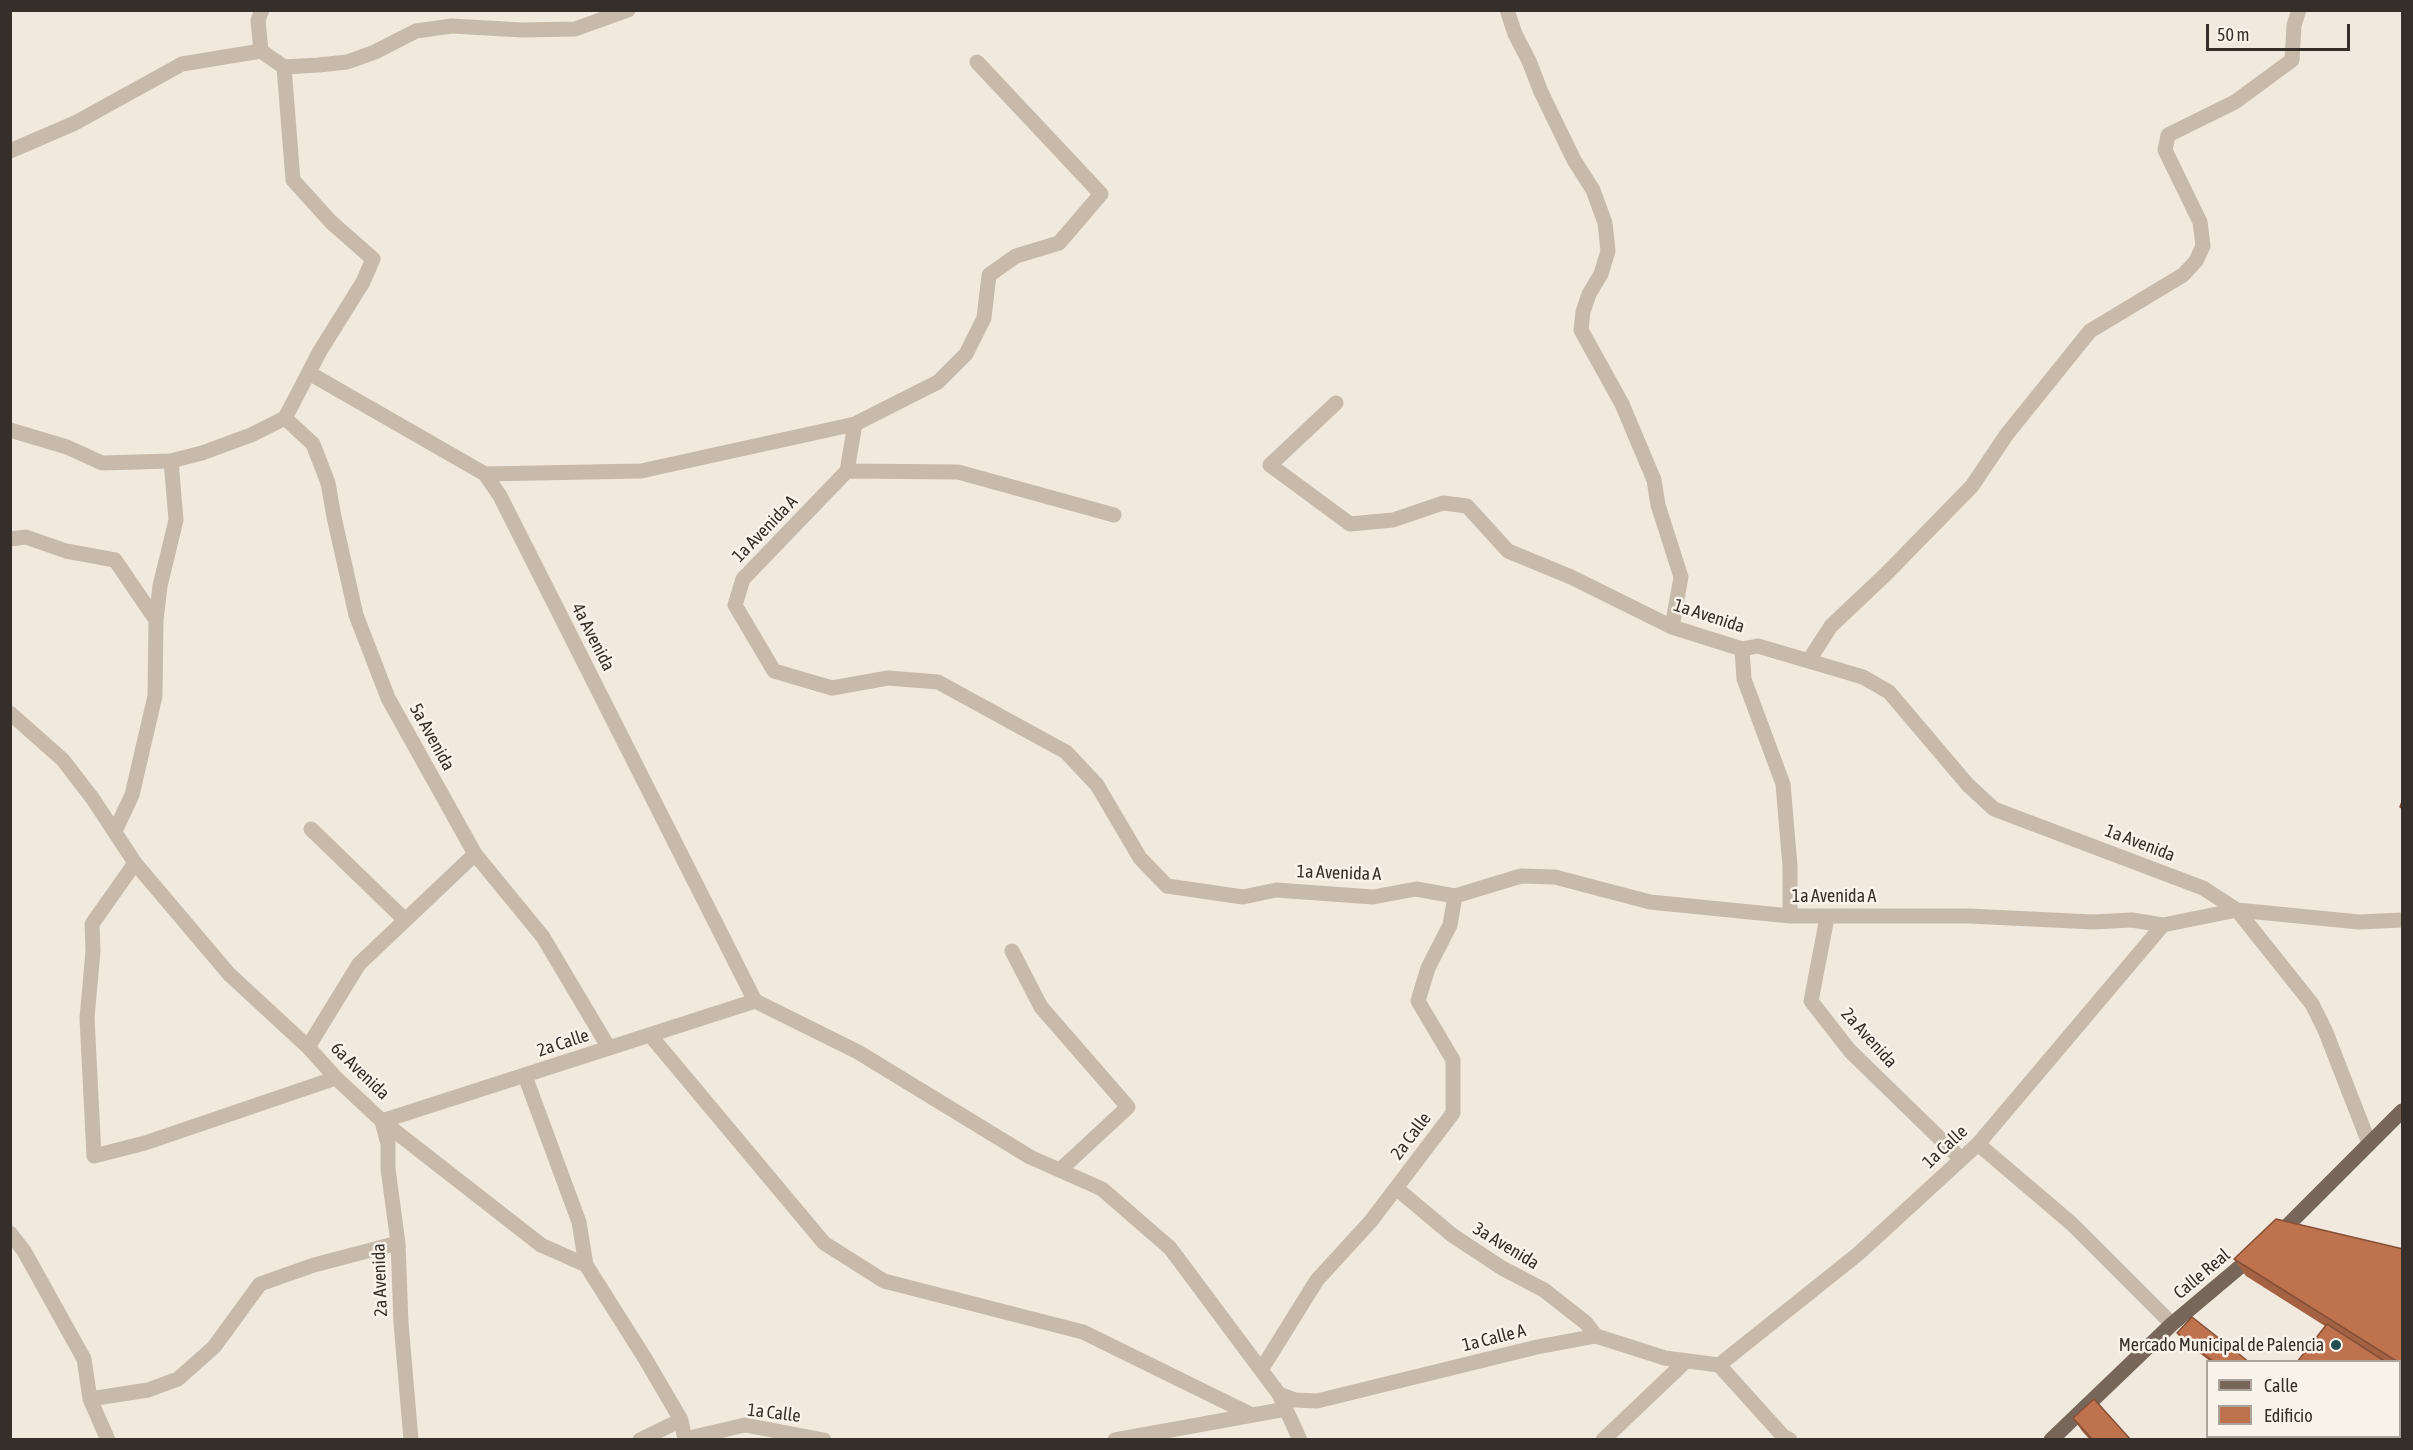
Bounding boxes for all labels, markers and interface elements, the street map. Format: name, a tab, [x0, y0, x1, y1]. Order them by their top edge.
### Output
scale bar	[2209, 12, 2353, 50]
text: 50 m	[2217, 24, 2249, 45]
street label: 1a Avenida A	[728, 491, 802, 567]
street label: 1a Avenida	[1671, 594, 1747, 638]
street label: 4a Avenida	[567, 599, 619, 675]
street label: 5a Avenida	[405, 700, 459, 774]
street label: 1a Avenida	[2102, 820, 2178, 866]
street label: 1a Avenida A	[1296, 861, 1382, 885]
street label: 1a Avenida A	[1792, 885, 1876, 907]
street label: 2a Avenida	[1836, 1004, 1902, 1072]
street label: 2a Calle	[534, 1024, 592, 1062]
street label: 6a Avenida	[326, 1038, 394, 1104]
street label: 2a Calle	[1386, 1108, 1436, 1164]
street label: 1a Calle	[1918, 1121, 1972, 1173]
street label: 3a Avenida	[1469, 1218, 1543, 1274]
street label: 2a Avenida	[368, 1243, 392, 1317]
street label: Calle Real	[2169, 1244, 2235, 1304]
street label: 1a Calle A	[1460, 1320, 1528, 1356]
place label: Mercado Municipal de Palencia	[2119, 1334, 2324, 1356]
marker: Mercado Municipal de Palencia	[2329, 1338, 2343, 1352]
legend	[2206, 1360, 2401, 1438]
text: Calle	[2264, 1375, 2298, 1396]
street label: 1a Calle	[746, 1399, 802, 1427]
text: Edificio	[2264, 1405, 2313, 1426]

